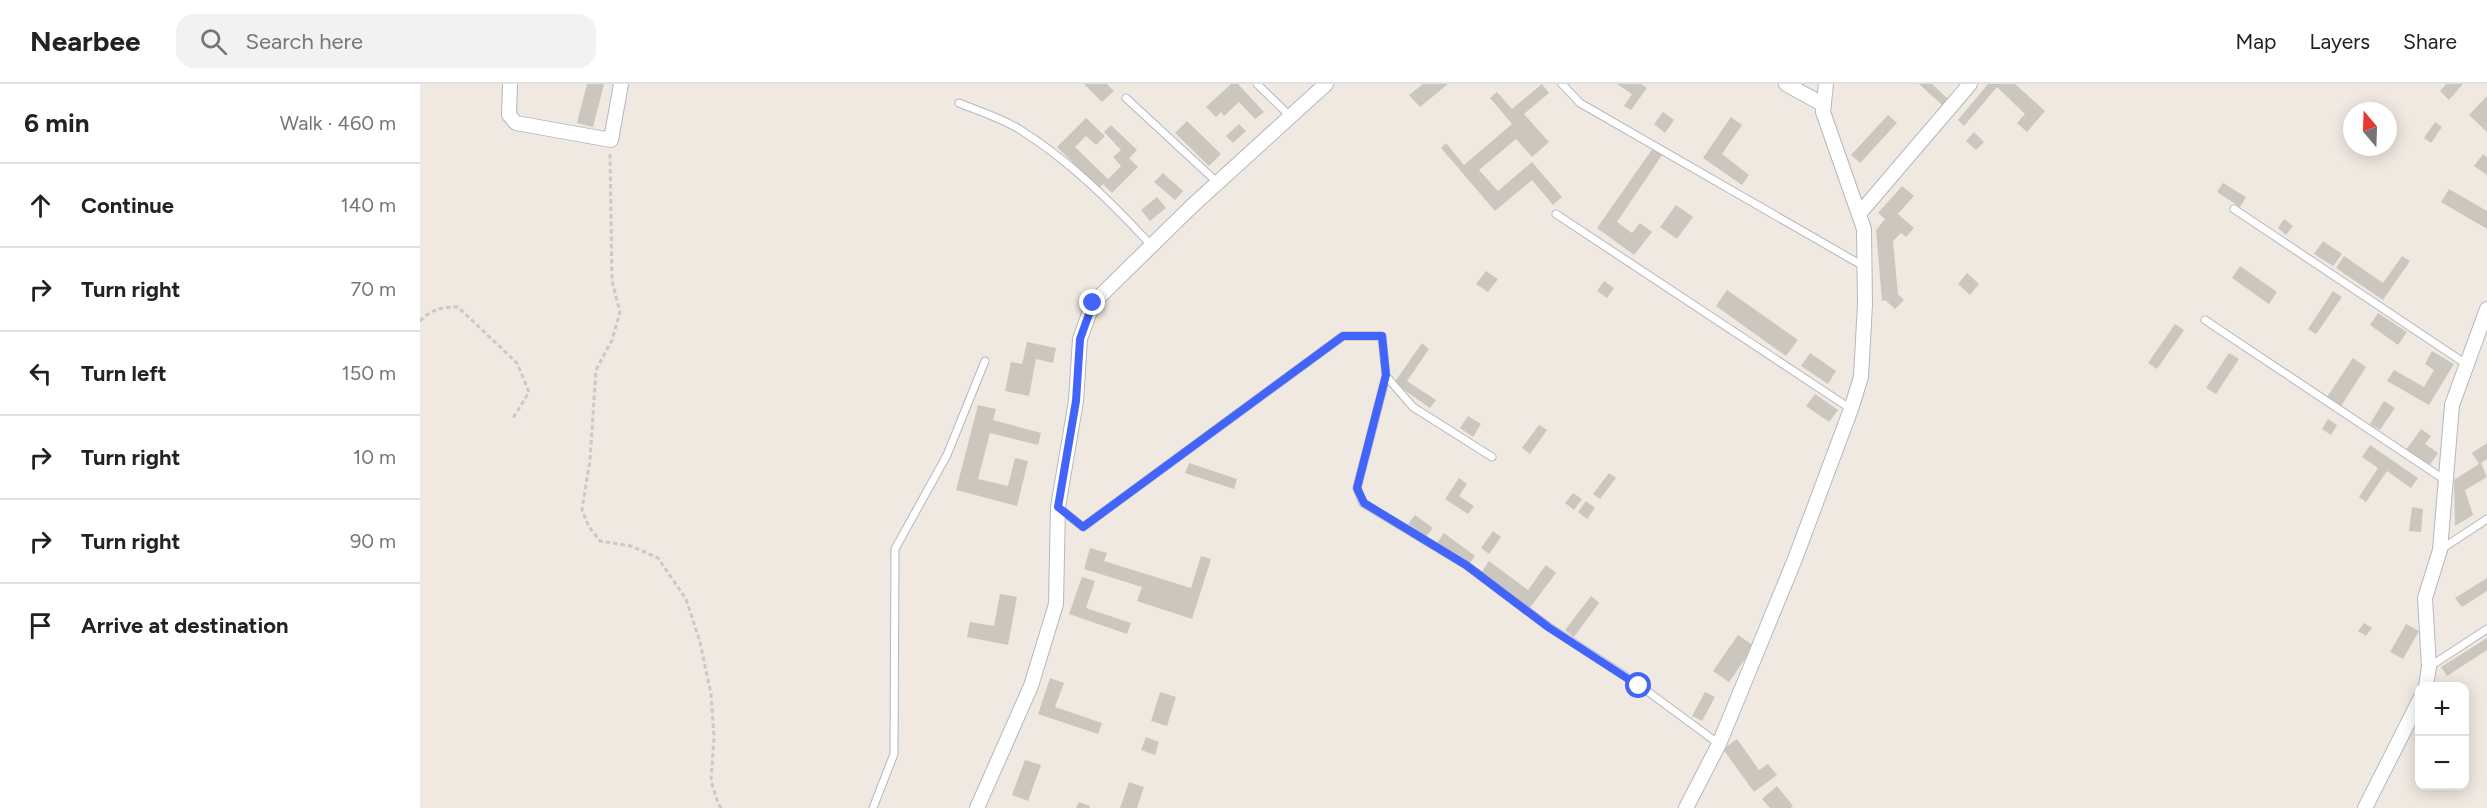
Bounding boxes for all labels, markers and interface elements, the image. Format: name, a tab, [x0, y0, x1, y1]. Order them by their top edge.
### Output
search box	[176, 14, 596, 68]
text: Nearbee	[30, 24, 140, 58]
icon: search	[197, 25, 230, 58]
text: Search here	[245, 28, 363, 55]
text: Map	[2236, 29, 2276, 54]
text: Layers	[2309, 29, 2370, 54]
text: Share	[2403, 29, 2457, 54]
north arrow	[2343, 102, 2397, 156]
text: 6 min	[24, 107, 90, 139]
text: Walk · 460 m	[280, 111, 396, 135]
icon: ahead	[24, 189, 57, 222]
text: Continue	[81, 192, 174, 219]
text: 140 m	[341, 193, 396, 217]
icon: right	[24, 273, 57, 306]
text: Turn right	[81, 276, 180, 303]
text: 70 m	[350, 277, 396, 301]
route end	[1079, 289, 1105, 315]
icon: left	[24, 357, 57, 390]
text: Turn left	[81, 360, 167, 387]
text: 150 m	[341, 361, 396, 385]
icon: right	[24, 441, 57, 474]
text: Turn right	[81, 444, 180, 471]
text: 10 m	[353, 445, 396, 469]
icon: right	[24, 525, 57, 558]
text: Turn right	[81, 528, 180, 555]
text: 90 m	[350, 529, 396, 553]
icon: arrive	[24, 609, 57, 642]
text: Arrive at destination	[81, 612, 289, 639]
route start	[1625, 672, 1651, 698]
map controls	[2415, 682, 2469, 790]
button: +	[2415, 682, 2469, 736]
button: −	[2415, 736, 2469, 790]

